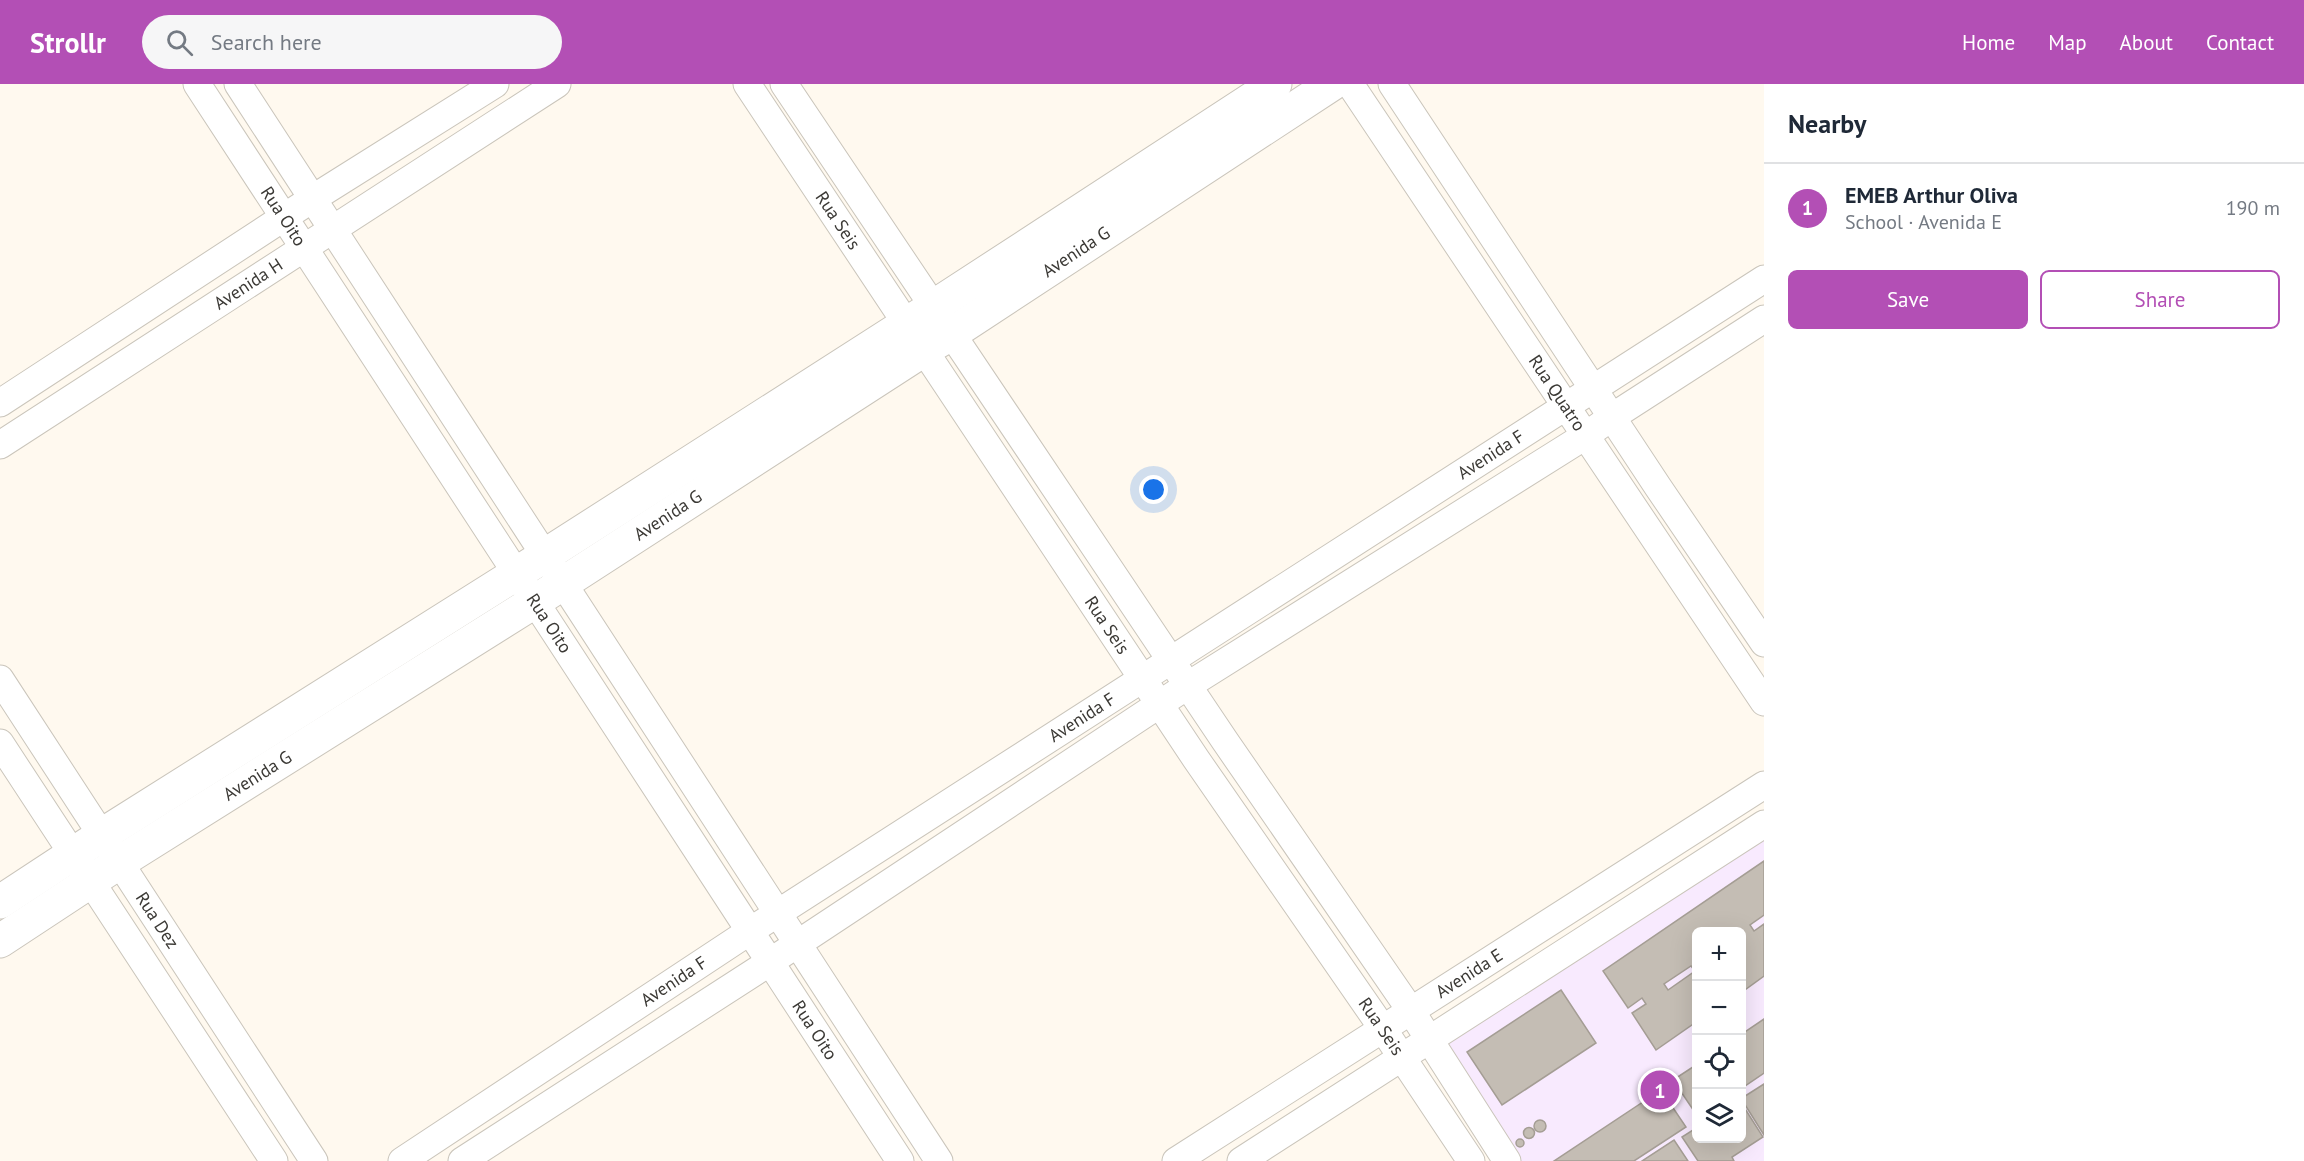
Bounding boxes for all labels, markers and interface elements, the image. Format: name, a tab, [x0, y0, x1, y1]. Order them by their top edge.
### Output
search box	[142, 15, 562, 69]
text: Strollr	[30, 24, 106, 61]
icon: search	[163, 26, 196, 59]
text: Search here	[211, 28, 322, 56]
text: Home	[1962, 29, 2015, 56]
text: Map	[2048, 29, 2087, 56]
text: About	[2120, 29, 2173, 56]
text: Contact	[2206, 29, 2274, 56]
text: Nearby	[1788, 107, 1866, 140]
text: EMEB Arthur Oliva	[1845, 181, 2018, 209]
street label: Rua Oito	[256, 182, 312, 250]
street label: Rua Seis	[811, 187, 866, 254]
text: 1	[1802, 195, 1813, 221]
text: 190 m	[2226, 195, 2280, 221]
text: School · Avenida E	[1845, 209, 2002, 235]
street label: Avenida G	[1038, 221, 1114, 282]
street label: Avenida H	[209, 253, 287, 314]
button: Save	[1788, 270, 2028, 329]
button: Share	[2040, 270, 2280, 329]
street label: Rua Quatro	[1524, 350, 1591, 435]
street label: Avenida F	[1453, 424, 1528, 484]
your location	[1139, 475, 1168, 504]
street label: Avenida G	[629, 484, 706, 545]
street label: Rua Oito	[522, 589, 577, 657]
street label: Rua Seis	[1080, 591, 1135, 658]
street label: Avenida F	[1044, 687, 1120, 747]
street label: Avenida G	[219, 745, 296, 805]
street label: Rua Dez	[131, 887, 184, 953]
map controls	[1692, 927, 1746, 1143]
button: +	[1692, 927, 1746, 981]
street label: Avenida E	[1431, 943, 1507, 1003]
street label: Avenida F	[636, 951, 711, 1011]
button: −	[1692, 981, 1746, 1035]
street label: Rua Seis	[1354, 993, 1409, 1060]
street label: Rua Oito	[787, 996, 843, 1064]
button: locate	[1692, 1035, 1746, 1089]
pin: 1	[1640, 1068, 1680, 1112]
button: layers	[1692, 1089, 1746, 1143]

